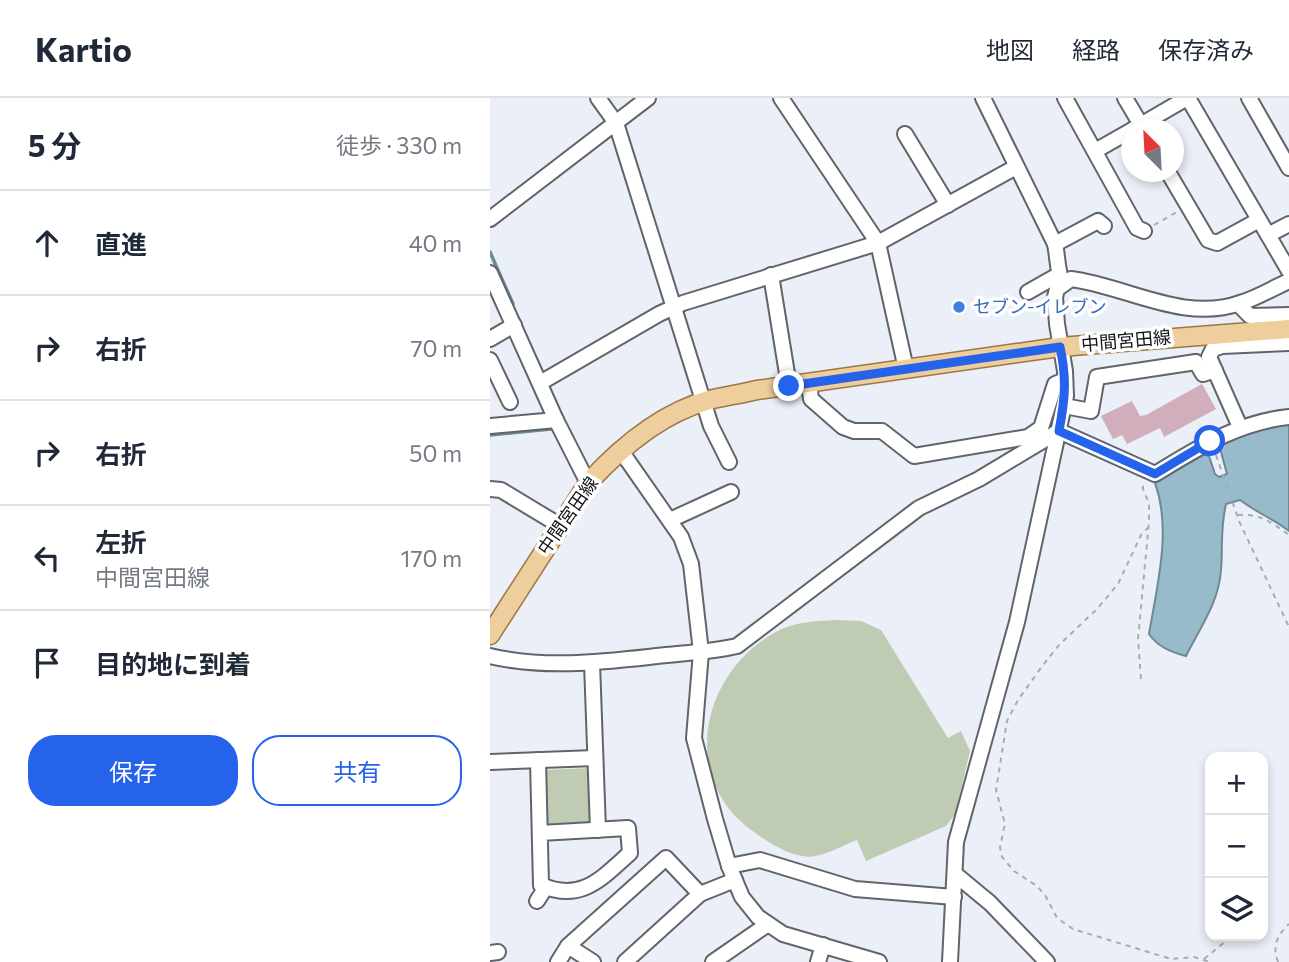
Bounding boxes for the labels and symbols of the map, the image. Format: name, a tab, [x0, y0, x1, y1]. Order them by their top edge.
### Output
north arrow	[1121, 119, 1184, 182]
place label: セブン-イレブン	[973, 295, 1107, 317]
marker: セブン-イレブン	[951, 299, 967, 315]
street label: 中間宮田線	[1080, 325, 1172, 355]
route end	[773, 370, 804, 401]
route start	[1194, 425, 1225, 456]
street label: 中間宮田線	[532, 472, 602, 559]

